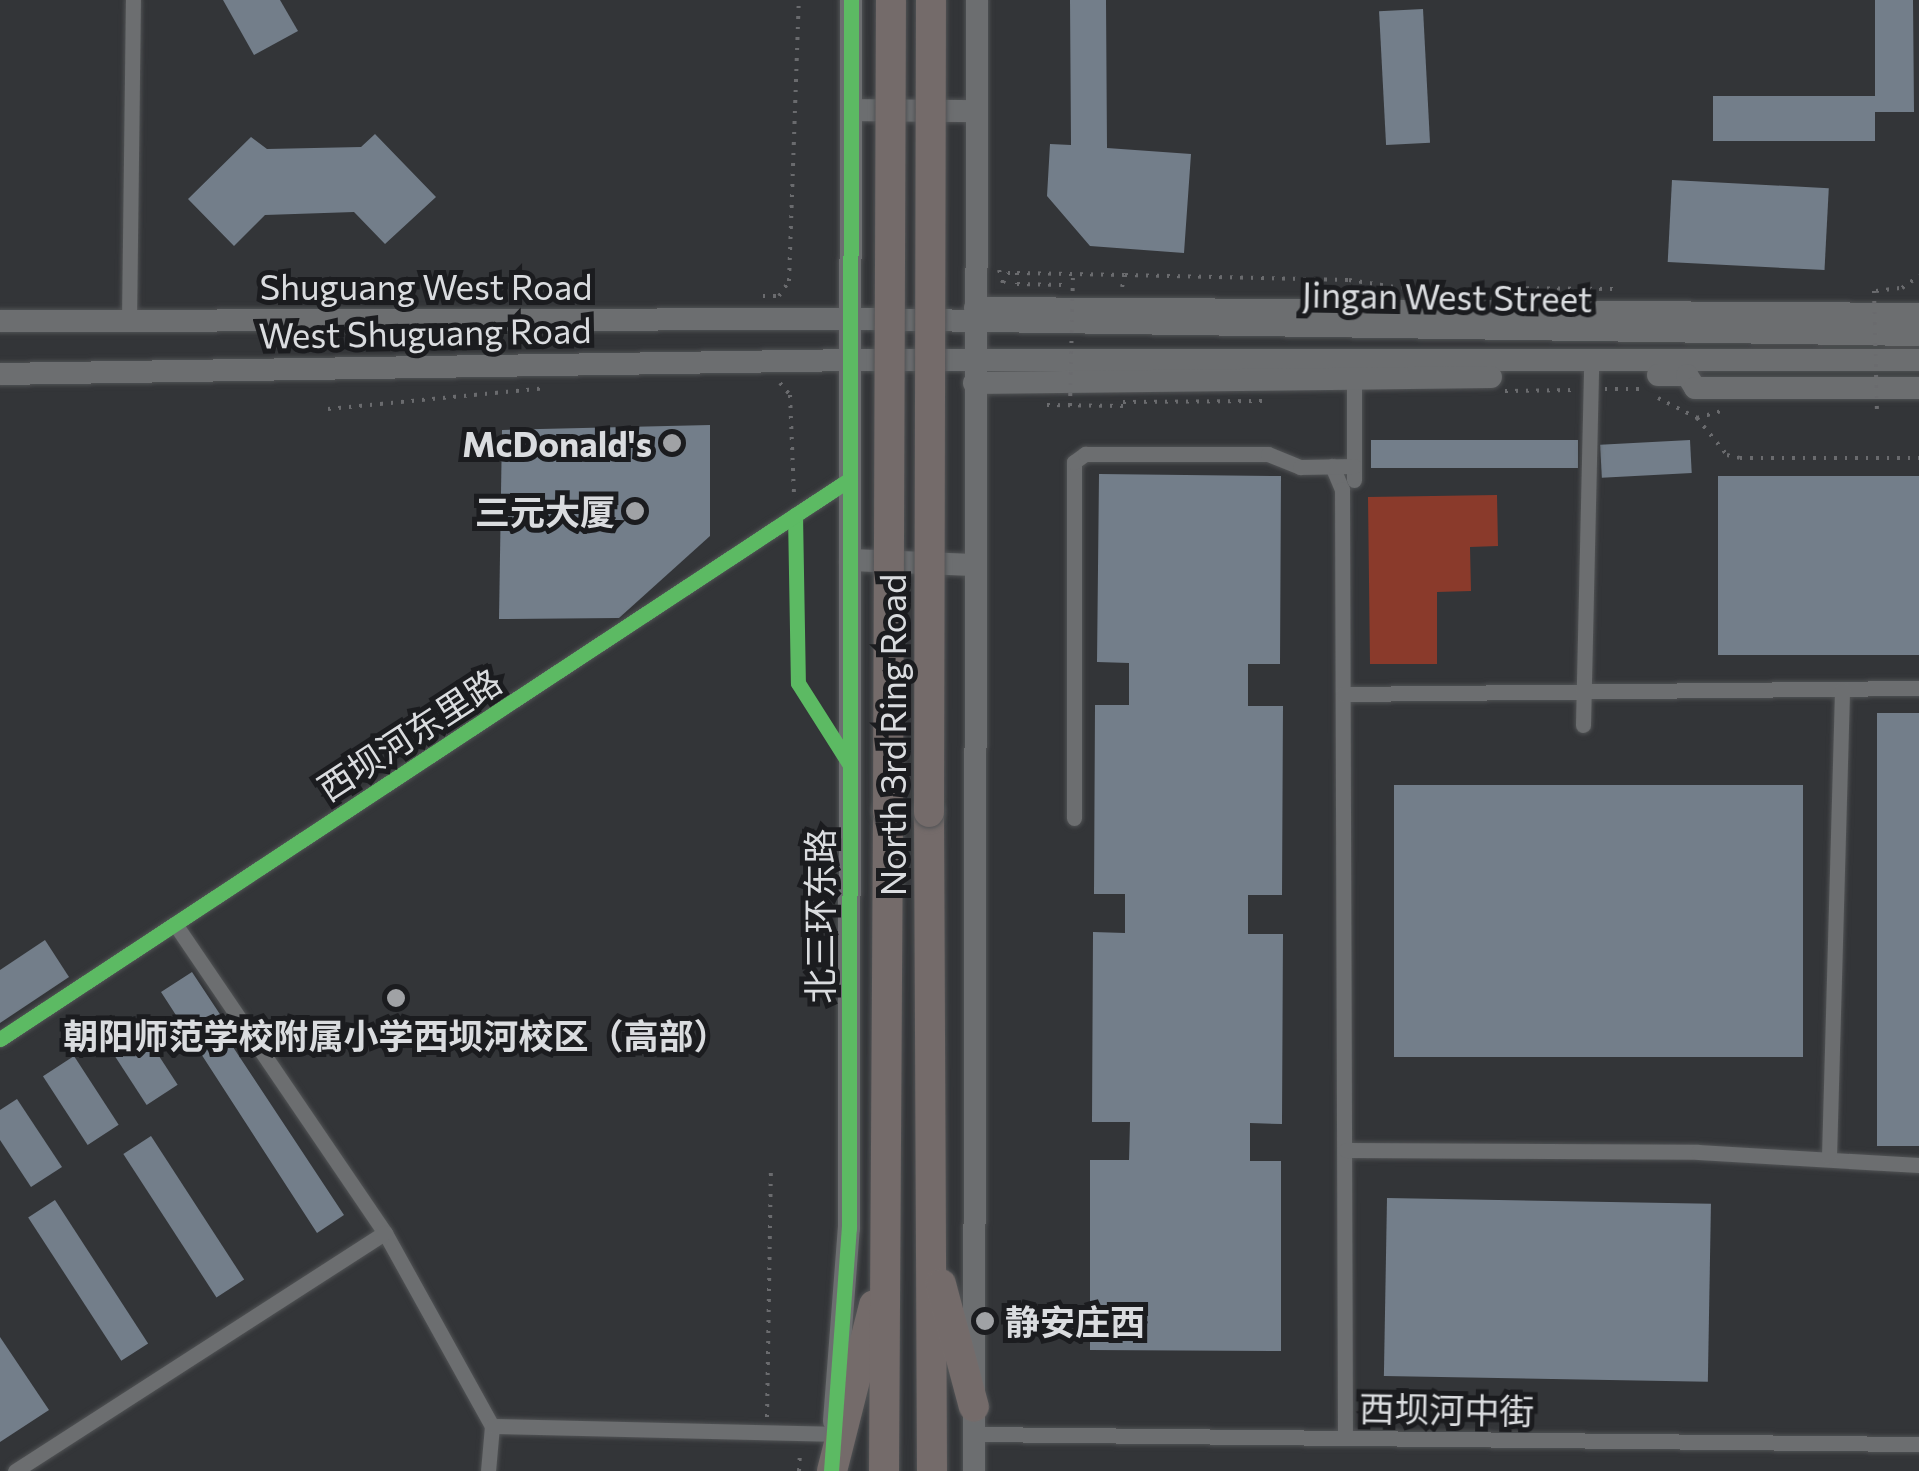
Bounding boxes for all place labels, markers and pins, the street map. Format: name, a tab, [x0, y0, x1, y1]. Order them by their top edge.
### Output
place label: McDonald's	[462, 422, 652, 464]
marker: McDonald's	[661, 432, 683, 454]
place label: 三元大厦	[475, 490, 615, 532]
marker: 三元大厦	[624, 500, 646, 522]
marker: 朝阳师范学校附属小学西坝河校区（高部）	[385, 987, 407, 1009]
place label: 朝阳师范学校附属小学西坝河校区（高部）	[64, 1014, 728, 1056]
place label: 静安庄西	[1005, 1300, 1145, 1342]
marker: 静安庄西	[974, 1310, 996, 1332]

